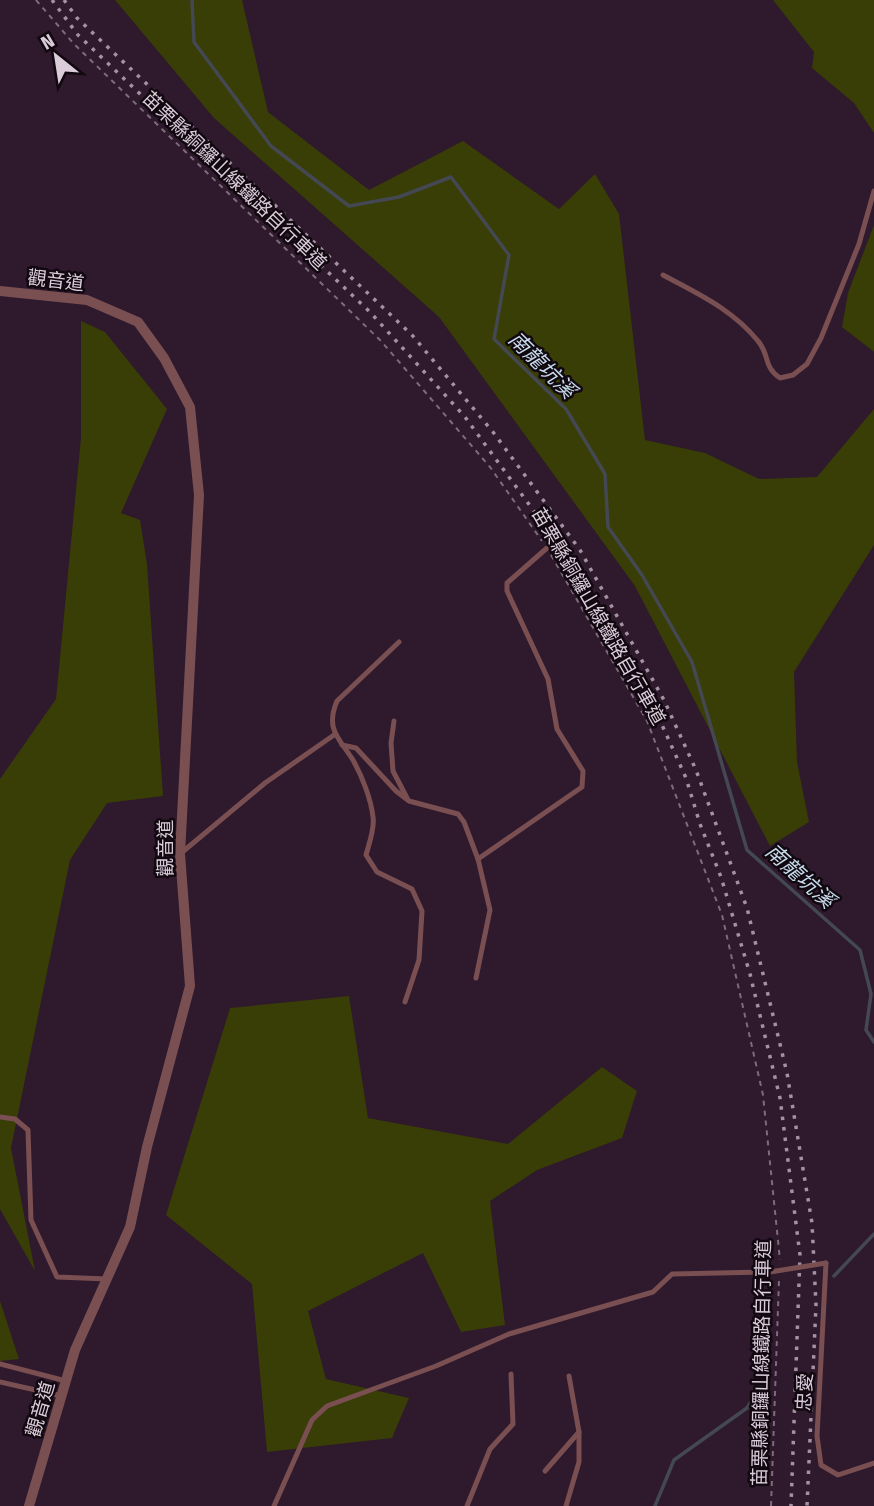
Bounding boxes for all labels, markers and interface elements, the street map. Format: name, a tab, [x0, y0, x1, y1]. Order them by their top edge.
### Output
north arrow	[21, 21, 91, 91]
text: N	[37, 29, 58, 55]
street label: 苗栗縣銅鑼山線鐵路自行車道	[138, 86, 331, 274]
street label: 觀音道	[26, 266, 86, 295]
water label: 南龍坑溪	[503, 326, 583, 406]
street label: 苗栗縣銅鑼山線鐵路自行車道	[527, 504, 670, 729]
street label: 觀音道	[154, 819, 177, 877]
water label: 南龍坑溪	[760, 838, 842, 916]
street label: 苗栗縣銅鑼山線鐵路自行車道	[748, 1239, 775, 1487]
street label: 忠愛	[792, 1372, 817, 1412]
street label: 觀音道	[22, 1379, 59, 1440]

